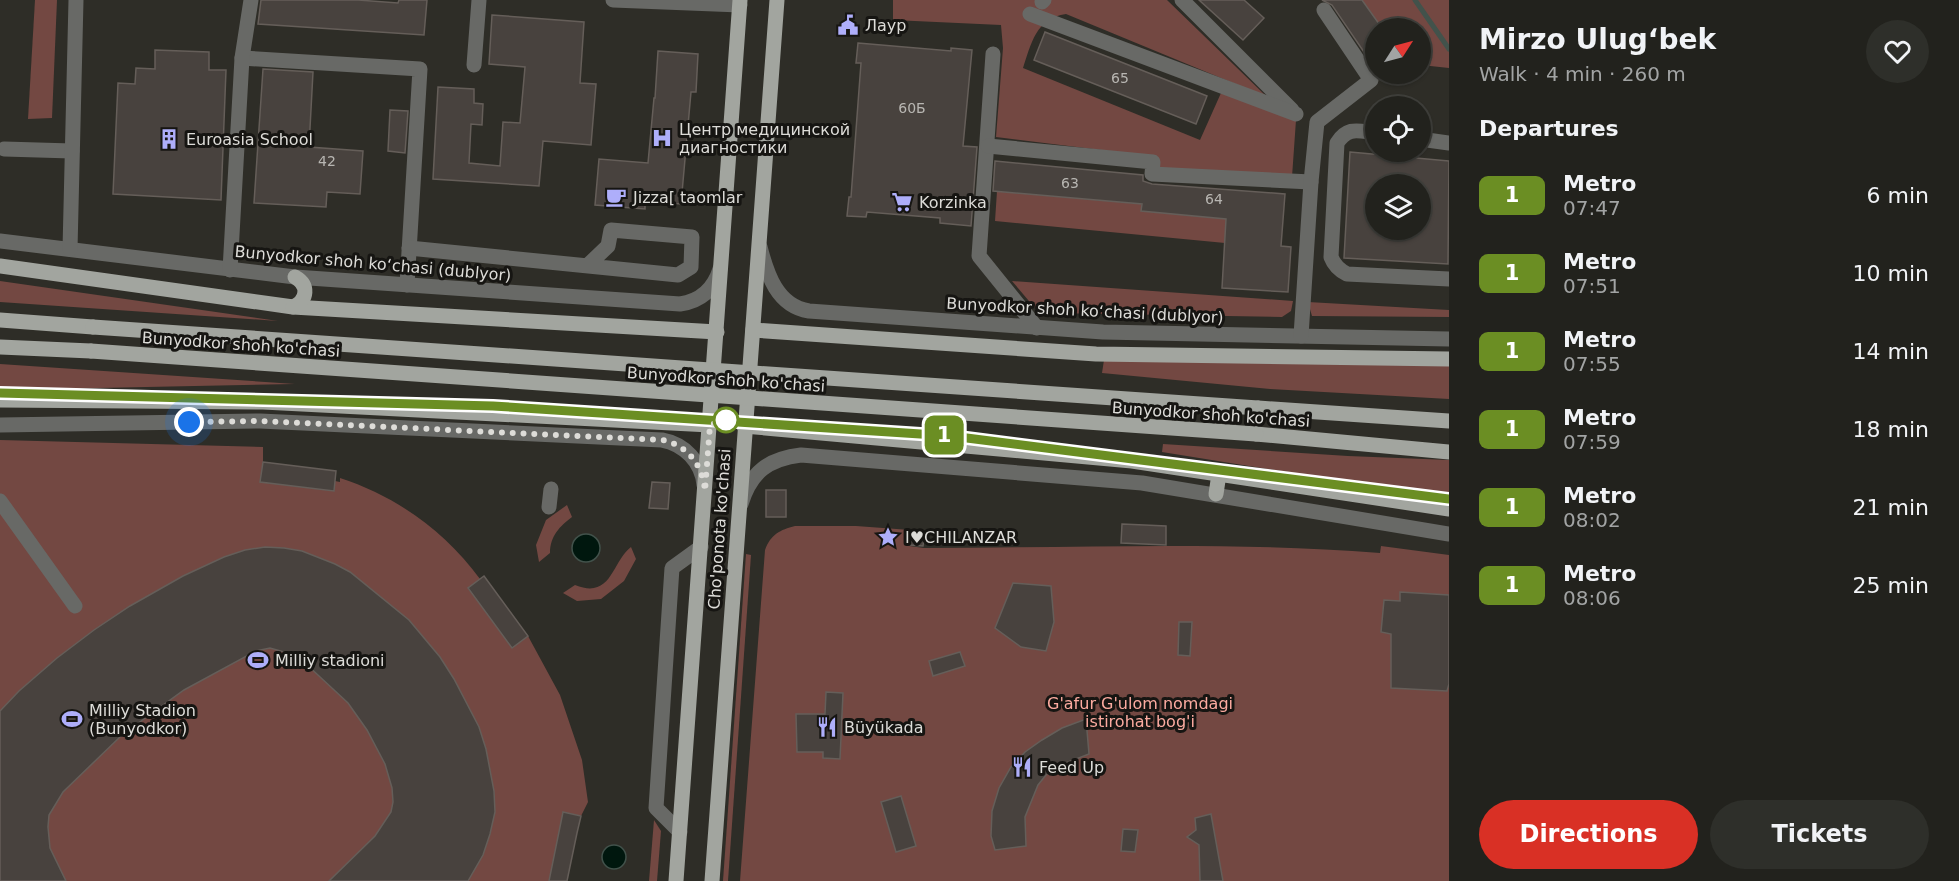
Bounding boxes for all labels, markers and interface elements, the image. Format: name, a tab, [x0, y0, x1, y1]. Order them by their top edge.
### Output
public building icon: Лаур	[836, 13, 860, 37]
place label: Лаур	[865, 16, 906, 35]
north arrow	[1365, 18, 1431, 84]
map controls	[1365, 18, 1431, 240]
button: heart	[1866, 20, 1929, 83]
text: Mirzo Ulugʻbek	[1479, 23, 1716, 56]
text: Walk · 4 min · 260 m	[1479, 62, 1686, 86]
house number: 65	[1111, 70, 1129, 86]
button: locate	[1365, 96, 1431, 162]
house number: 60Б	[898, 100, 926, 116]
text: Departures	[1479, 116, 1619, 141]
place label: Центр медицинской диагностики	[679, 120, 850, 157]
hospital icon: Центр медицинской диагностики	[650, 126, 674, 150]
building icon: Euroasia School	[157, 127, 181, 151]
place label: Euroasia School	[186, 130, 313, 149]
house number: 42	[318, 153, 336, 169]
text: Metro	[1563, 171, 1636, 196]
button: layers	[1365, 174, 1431, 240]
house number: 63	[1061, 175, 1079, 191]
text: 1	[1505, 183, 1519, 207]
text: 6 min	[1867, 183, 1929, 208]
cafe icon: Jizza[ taomlar	[604, 185, 628, 209]
place label: Jizza[ taomlar	[632, 188, 743, 207]
supermarket icon: Korzinka	[890, 190, 914, 214]
house number: 64	[1205, 191, 1223, 207]
place label: Korzinka	[919, 193, 987, 212]
text: 07:47	[1563, 196, 1621, 220]
street label: Bunyodkor shoh koʻchasi (dublyor)	[234, 242, 512, 285]
text: Metro	[1563, 249, 1636, 274]
text: 1	[1505, 261, 1519, 285]
text: 10 min	[1853, 261, 1929, 286]
text: 07:51	[1563, 274, 1621, 298]
street label: Bunyodkor shoh koʻchasi (dublyor)	[946, 294, 1224, 327]
text: Metro	[1563, 327, 1636, 352]
street label: Bunyodkor shoh ko'chasi	[141, 328, 341, 361]
text: 1	[1505, 339, 1519, 363]
text: 14 min	[1853, 339, 1929, 364]
text: 07:55	[1563, 352, 1621, 376]
street label: Bunyodkor shoh ko'chasi	[626, 363, 826, 396]
street label: Bunyodkor shoh ko'chasi	[1111, 398, 1311, 431]
text: Metro	[1563, 405, 1636, 430]
your location	[174, 407, 204, 437]
unlabelled marker	[713, 407, 739, 433]
line badge: 1	[924, 416, 964, 454]
text: 1	[1505, 417, 1519, 441]
text: 18 min	[1853, 417, 1929, 442]
text: 1	[937, 423, 951, 447]
text: 07:59	[1563, 430, 1621, 454]
street label: Cho'ponota ko'chasi	[704, 448, 735, 610]
text: Metro	[1563, 483, 1636, 508]
text: 1	[1505, 495, 1519, 519]
text: 21 min	[1853, 495, 1929, 520]
text: 08:02	[1563, 508, 1621, 532]
place icon: I♥CHILANZAR	[876, 525, 900, 549]
place label: I♥CHILANZAR	[905, 528, 1017, 547]
text: Metro	[1563, 561, 1636, 586]
text: 1	[1505, 573, 1519, 597]
text: 25 min	[1853, 573, 1929, 598]
text: 08:06	[1563, 586, 1621, 610]
sports icon: Milliy stadioni	[246, 648, 270, 672]
place label: Milliy stadioni	[275, 651, 385, 670]
park label: G'afur G'ulom nomdagi istirohat bog'i	[1047, 694, 1233, 731]
place label: Milliy Stadion (Bunyodkor)	[89, 701, 196, 738]
sports icon: Milliy Stadion (Bunyodkor)	[60, 707, 84, 731]
restaurant icon: Büyükada	[815, 715, 839, 739]
place label: Büyükada	[844, 718, 923, 737]
restaurant icon: Feed Up	[1010, 755, 1034, 779]
place label: Feed Up	[1039, 758, 1104, 777]
button: Directions	[1479, 800, 1698, 869]
button: Tickets	[1710, 800, 1929, 869]

